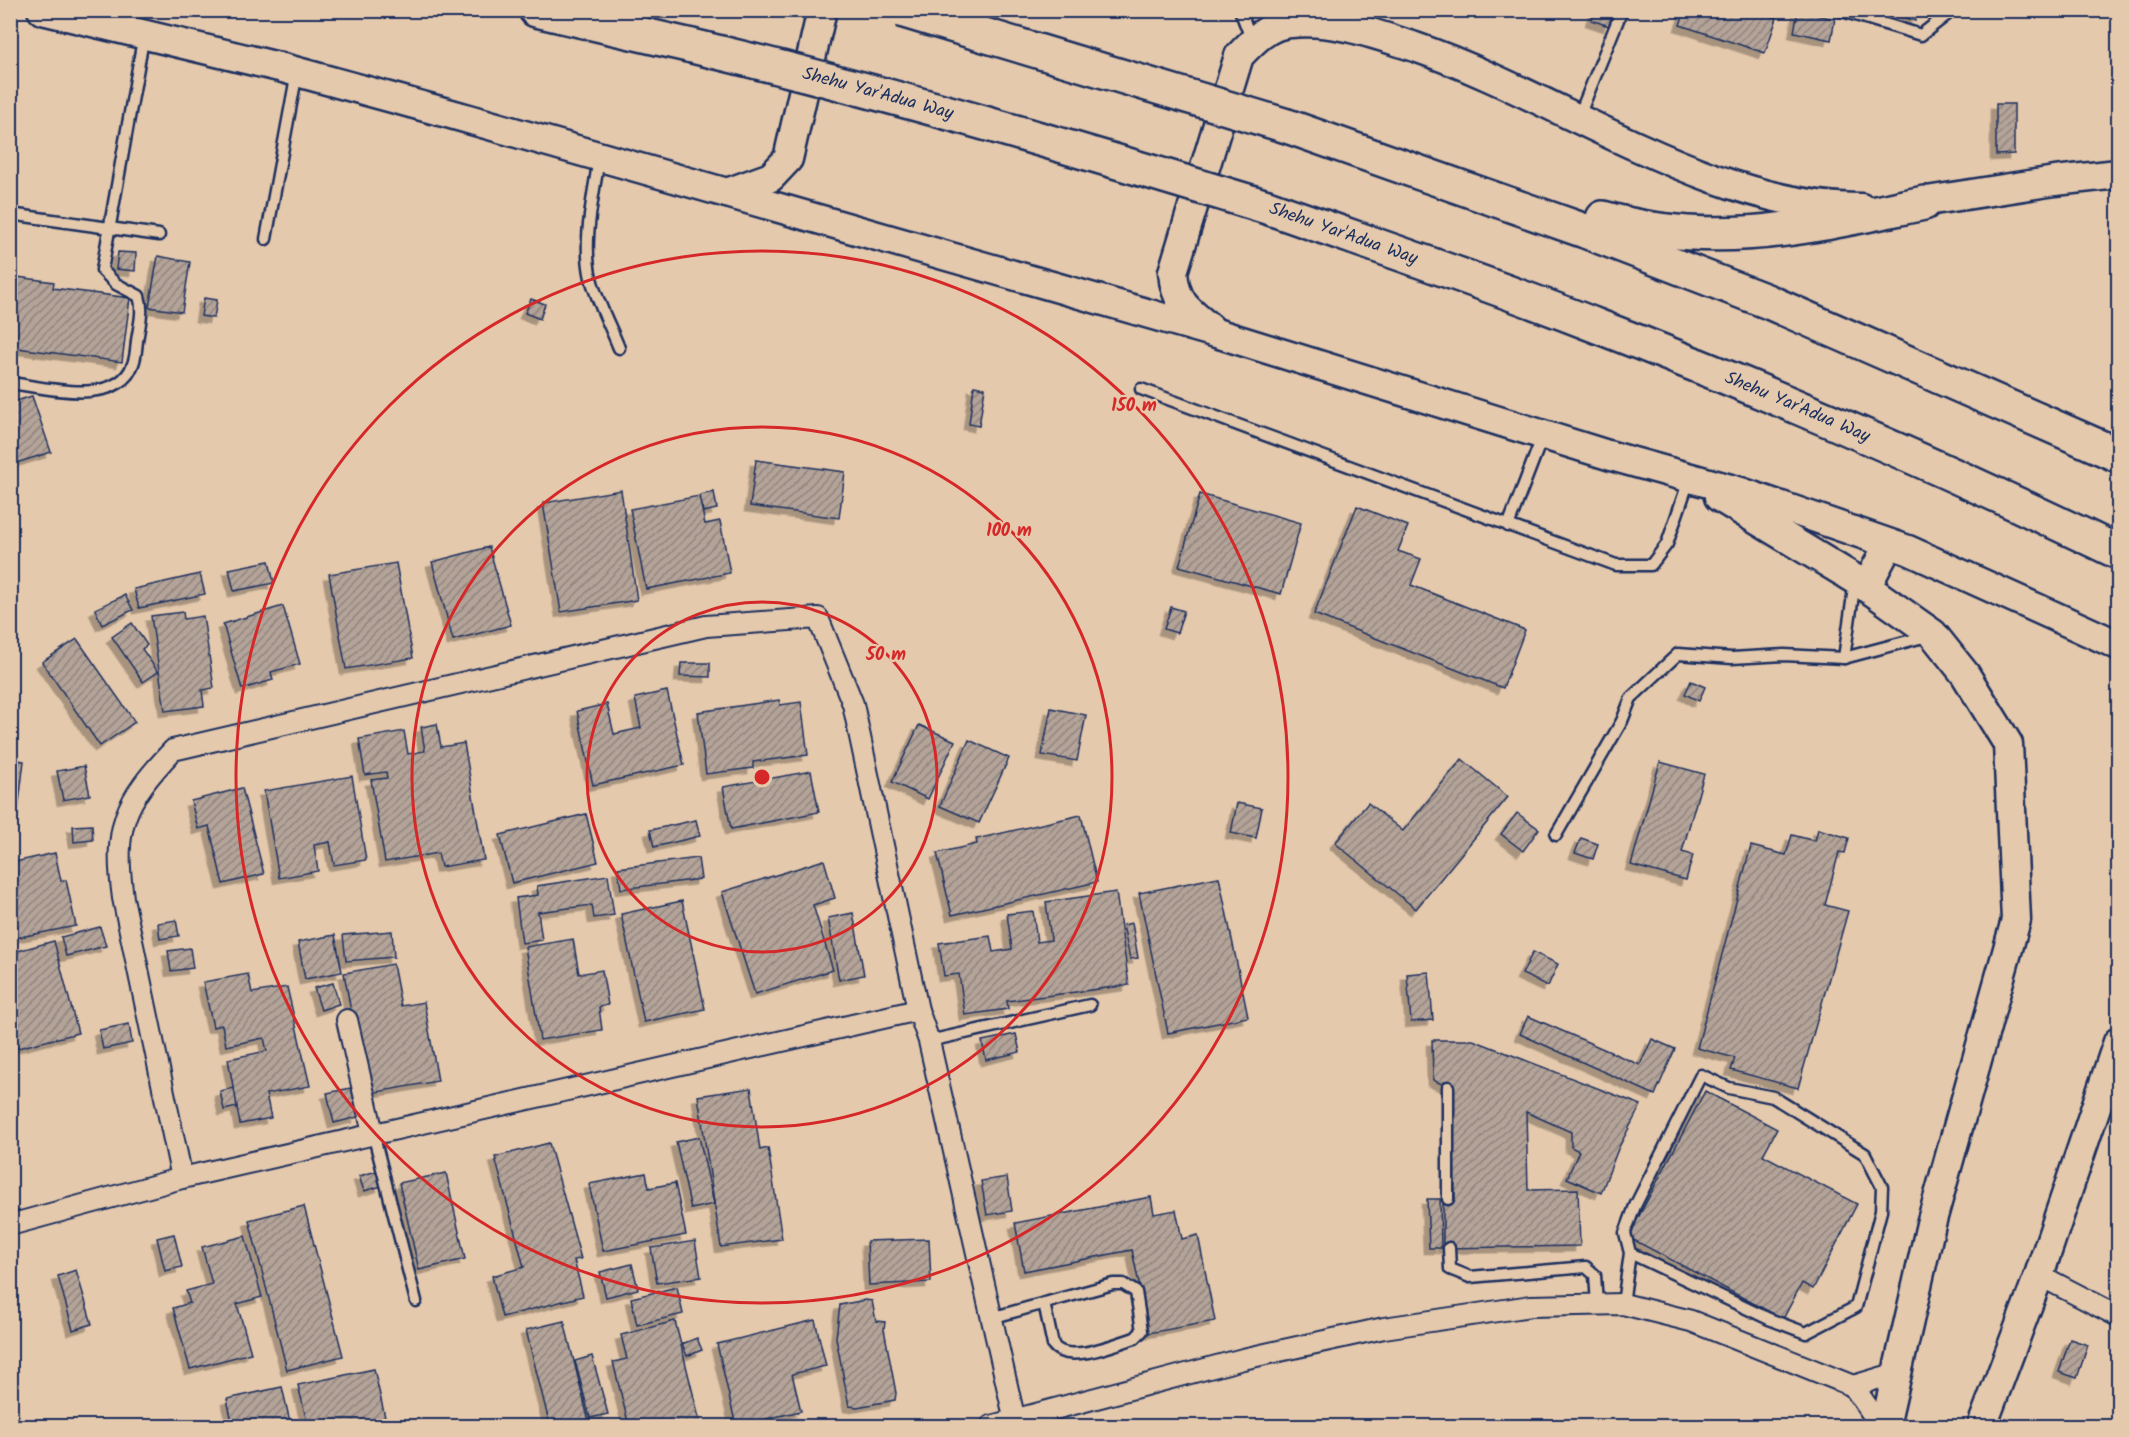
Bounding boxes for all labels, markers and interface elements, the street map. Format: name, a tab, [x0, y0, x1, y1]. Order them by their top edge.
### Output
street label: Shehu Yar'Adua Way	[799, 59, 957, 128]
street label: Shehu Yar'Adua Way	[1265, 194, 1422, 273]
street label: Shehu Yar'Adua Way	[1720, 364, 1875, 451]
text: 150 m	[1111, 392, 1157, 421]
text: 100 m	[986, 517, 1032, 546]
text: 50 m	[865, 641, 906, 670]
centre of rings	[752, 767, 772, 787]

